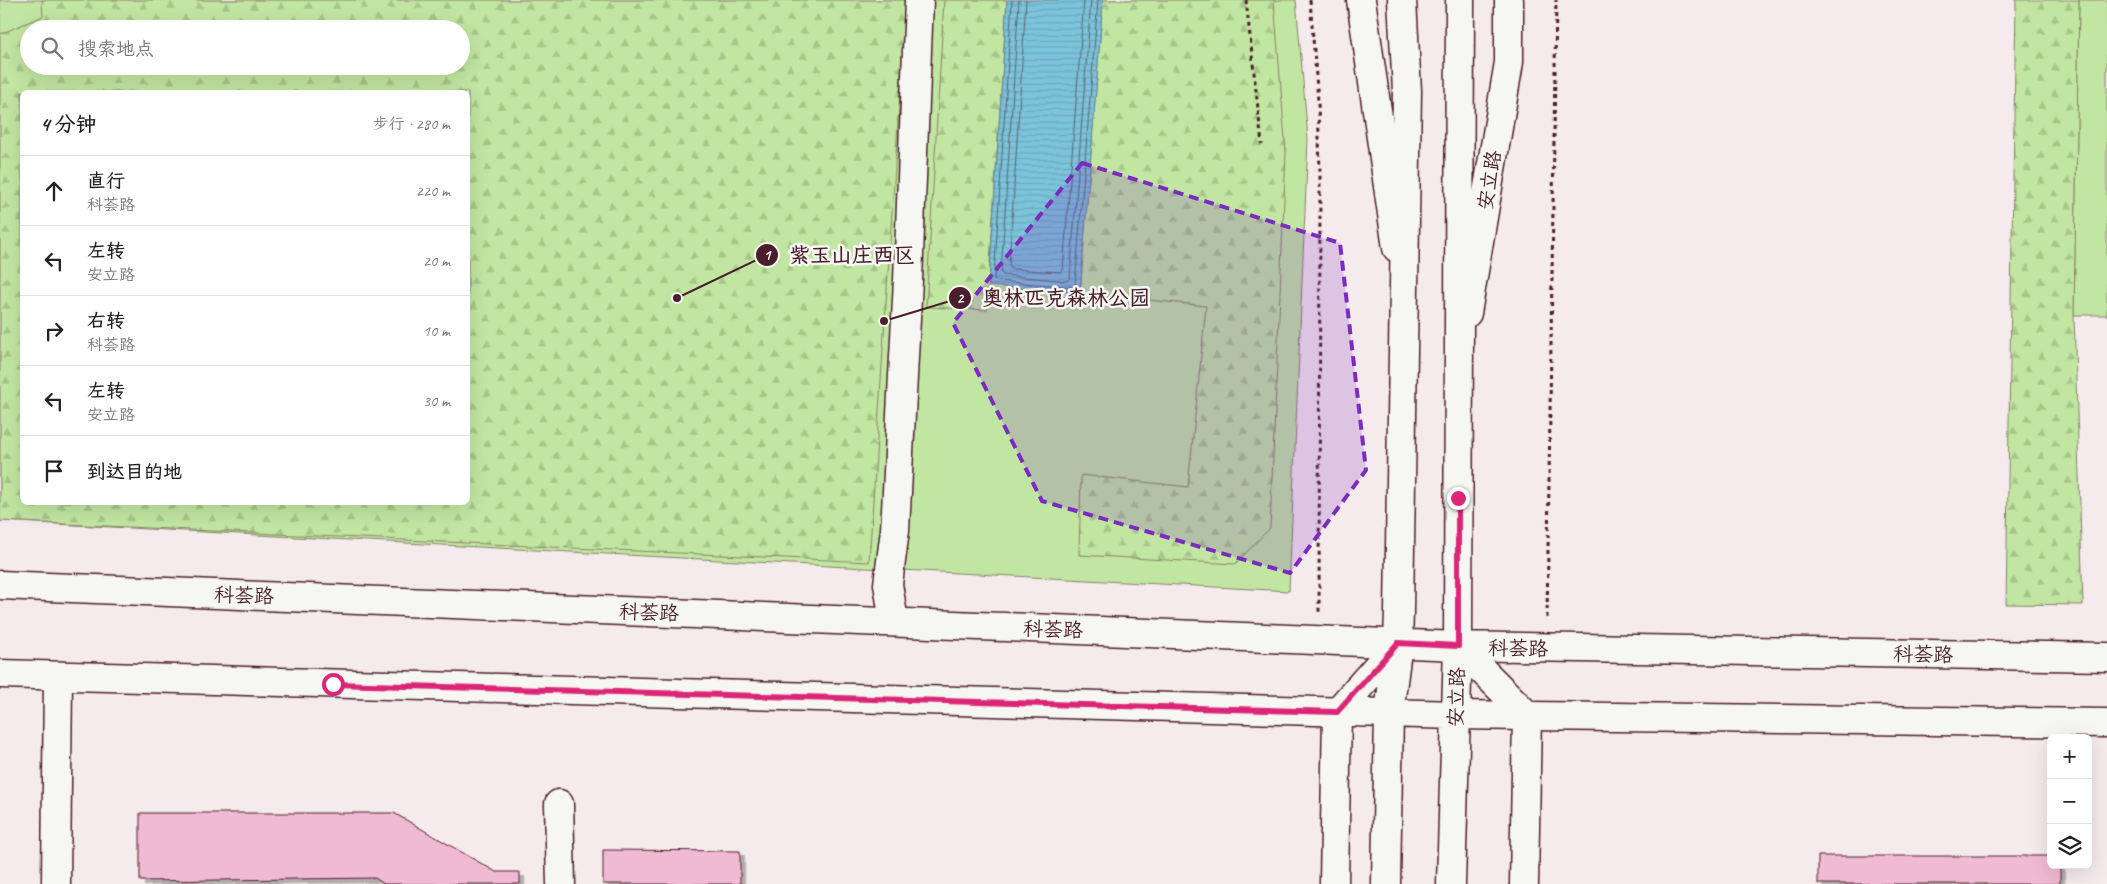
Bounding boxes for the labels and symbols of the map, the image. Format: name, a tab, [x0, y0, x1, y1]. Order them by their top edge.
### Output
street label: 安立路	[1472, 148, 1507, 212]
callout: 紫玉山庄西区	[754, 237, 925, 273]
text: 紫玉山庄西区	[789, 242, 915, 268]
text: 1	[764, 246, 773, 265]
callout: 奥林匹克森林公园	[947, 280, 1160, 316]
text: 奥林匹克森林公园	[982, 285, 1150, 311]
text: 2	[957, 289, 965, 308]
route end	[1447, 487, 1470, 510]
street label: 科荟路	[214, 582, 275, 609]
street label: 科荟路	[619, 599, 680, 626]
street label: 科荟路	[1023, 616, 1084, 643]
street label: 科荟路	[1488, 635, 1549, 662]
street label: 科荟路	[1893, 641, 1954, 668]
street label: 安立路	[1443, 666, 1470, 727]
route start	[322, 673, 345, 696]

